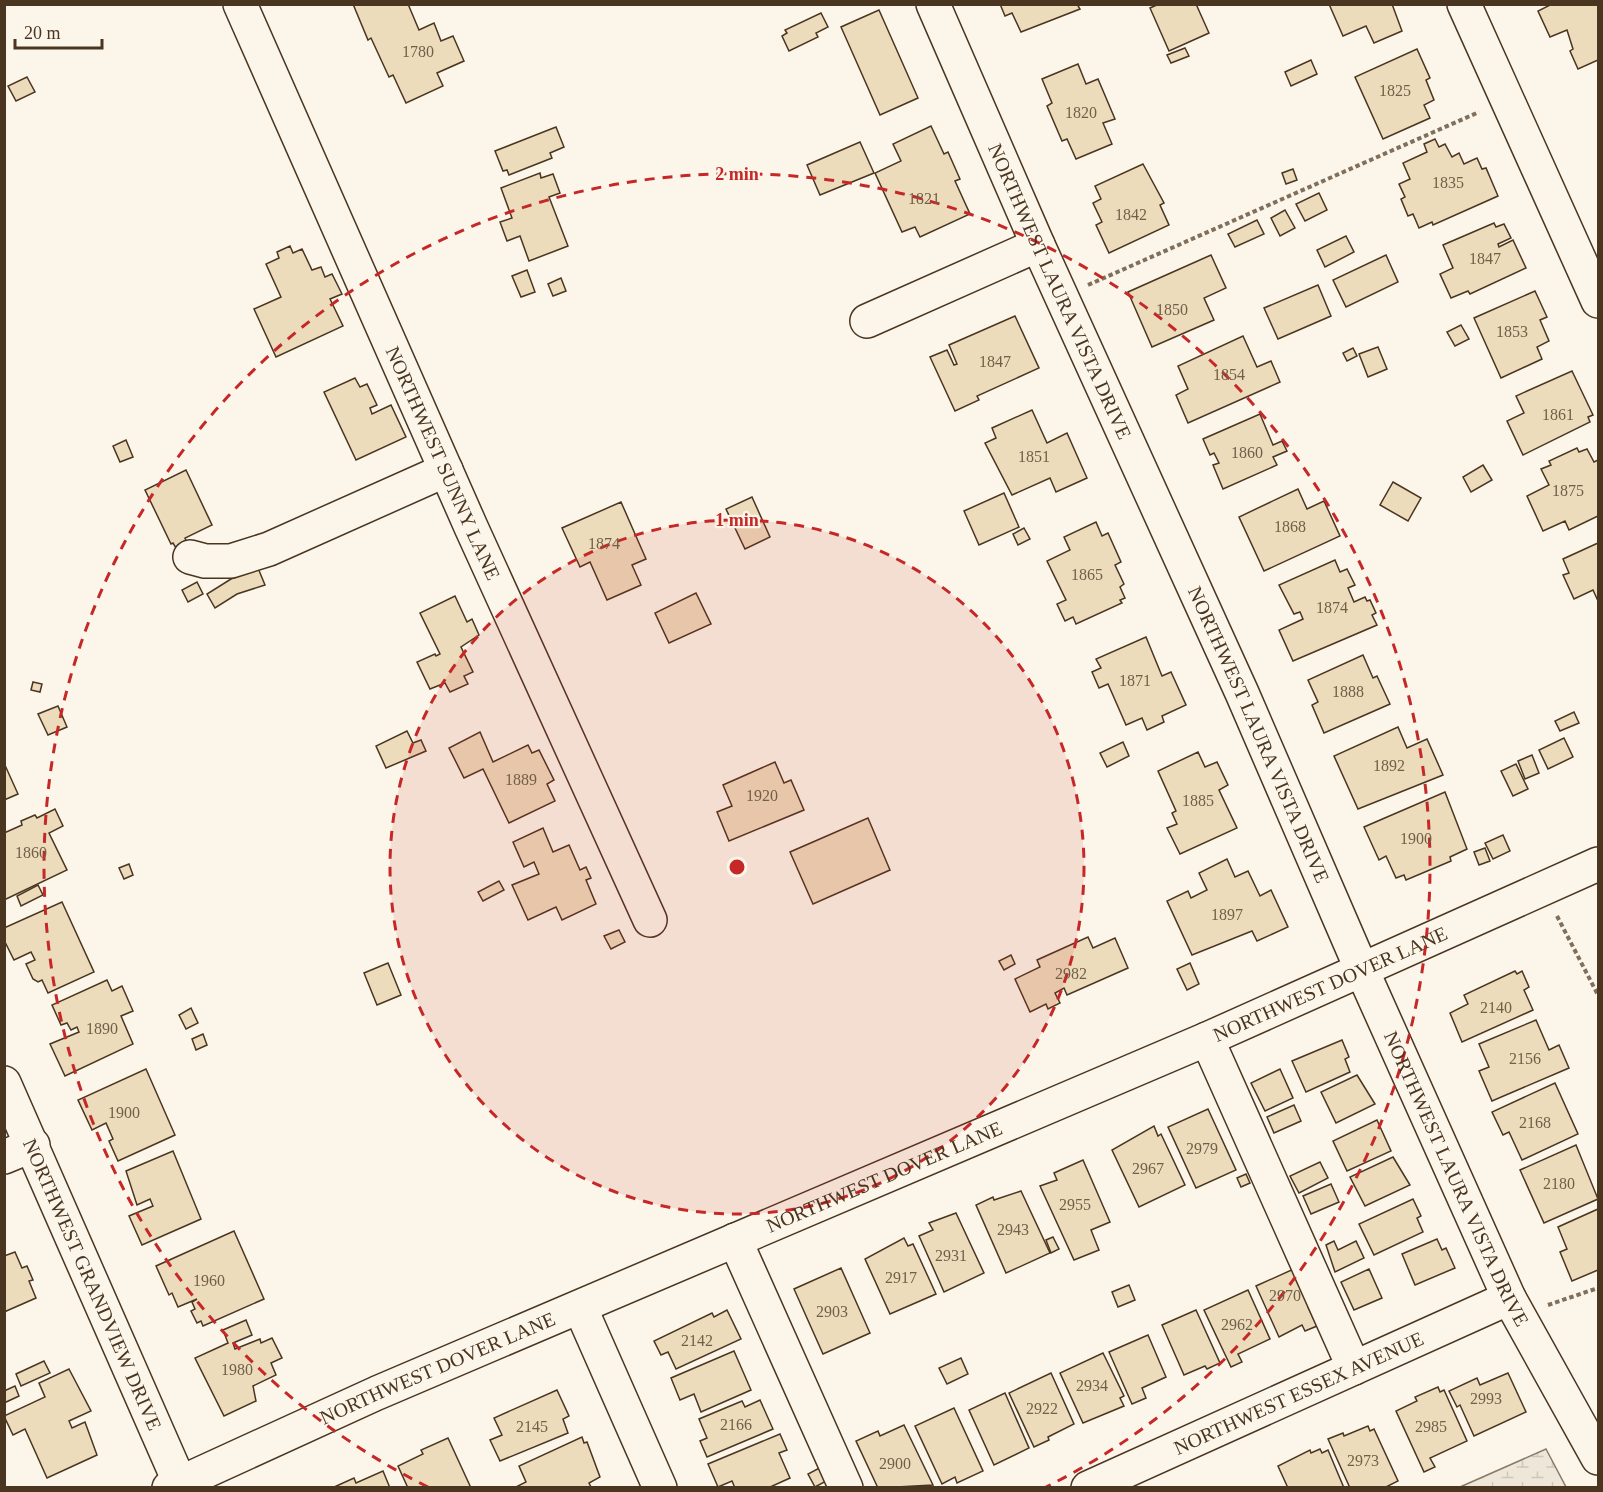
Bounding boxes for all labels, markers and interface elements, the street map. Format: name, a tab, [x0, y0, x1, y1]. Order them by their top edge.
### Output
scale bar	[15, 12, 102, 50]
text: 20 m	[24, 23, 61, 43]
house number: 1780	[402, 43, 434, 60]
house number: 1825	[1379, 82, 1411, 99]
house number: 1820	[1065, 104, 1097, 121]
street label: NORTHWEST LAURA VISTA DRIVE	[984, 140, 1136, 442]
text: 2 min	[715, 164, 759, 184]
house number: 1835	[1432, 174, 1464, 191]
house number: 1821	[908, 190, 940, 207]
house number: 1842	[1115, 206, 1147, 223]
house number: 1847	[1469, 250, 1501, 267]
house number: 1850	[1156, 301, 1188, 318]
house number: 1853	[1496, 323, 1528, 340]
street label: NORTHWEST SUNNY LANE	[382, 343, 505, 583]
house number: 1847	[979, 353, 1011, 370]
house number: 1854	[1213, 366, 1245, 383]
house number: 1861	[1542, 406, 1574, 423]
house number: 1860	[1231, 444, 1263, 461]
house number: 1851	[1018, 448, 1050, 465]
house number: 1875	[1552, 482, 1584, 499]
text: 1 min	[715, 510, 759, 530]
house number: 1868	[1274, 518, 1306, 535]
house number: 1874	[588, 535, 620, 552]
house number: 1865	[1071, 566, 1103, 583]
street label: NORTHWEST LAURA VISTA DRIVE	[1184, 583, 1334, 886]
house number: 1874	[1316, 599, 1348, 616]
house number: 1871	[1119, 672, 1151, 689]
house number: 1888	[1332, 683, 1364, 700]
house number: 1892	[1373, 757, 1405, 774]
house number: 1889	[505, 771, 537, 788]
house number: 1920	[746, 787, 778, 804]
house number: 1885	[1182, 792, 1214, 809]
house number: 1900	[1400, 830, 1432, 847]
house number: 1860	[15, 844, 47, 861]
centre of rings	[727, 857, 747, 877]
house number: 1897	[1211, 906, 1243, 923]
street label: NORTHWEST DOVER LANE	[1210, 922, 1451, 1046]
house number: 2982	[1055, 965, 1087, 982]
house number: 2140	[1480, 999, 1512, 1016]
house number: 1890	[86, 1020, 118, 1037]
street label: NORTHWEST LAURA VISTA DRIVE	[1380, 1028, 1533, 1330]
house number: 2156	[1509, 1050, 1541, 1067]
house number: 1900	[108, 1104, 140, 1121]
house number: 2168	[1519, 1114, 1551, 1131]
street label: NORTHWEST DOVER LANE	[763, 1117, 1005, 1237]
street label: NORTHWEST GRANDVIEW DRIVE	[19, 1135, 166, 1433]
house number: 2979	[1186, 1140, 1218, 1157]
house number: 2967	[1132, 1160, 1164, 1177]
house number: 2180	[1543, 1175, 1575, 1192]
house number: 2955	[1059, 1196, 1091, 1213]
house number: 2943	[997, 1221, 1029, 1238]
house number: 2931	[935, 1247, 967, 1264]
house number: 2917	[885, 1269, 917, 1286]
house number: 1960	[193, 1272, 225, 1289]
house number: 2970	[1269, 1287, 1301, 1304]
house number: 2903	[816, 1303, 848, 1320]
street label: NORTHWEST DOVER LANE	[316, 1307, 558, 1429]
house number: 2962	[1221, 1316, 1253, 1333]
street label: NORTHWEST ESSEX AVENUE	[1170, 1327, 1427, 1459]
house number: 2142	[681, 1332, 713, 1349]
house number: 1980	[221, 1361, 253, 1378]
house number: 2934	[1076, 1377, 1108, 1394]
house number: 2993	[1470, 1390, 1502, 1407]
house number: 2922	[1026, 1400, 1058, 1417]
house number: 2166	[720, 1416, 752, 1433]
house number: 2145	[516, 1418, 548, 1435]
house number: 2985	[1415, 1418, 1447, 1435]
house number: 2973	[1347, 1452, 1379, 1469]
house number: 2900	[879, 1455, 911, 1472]

